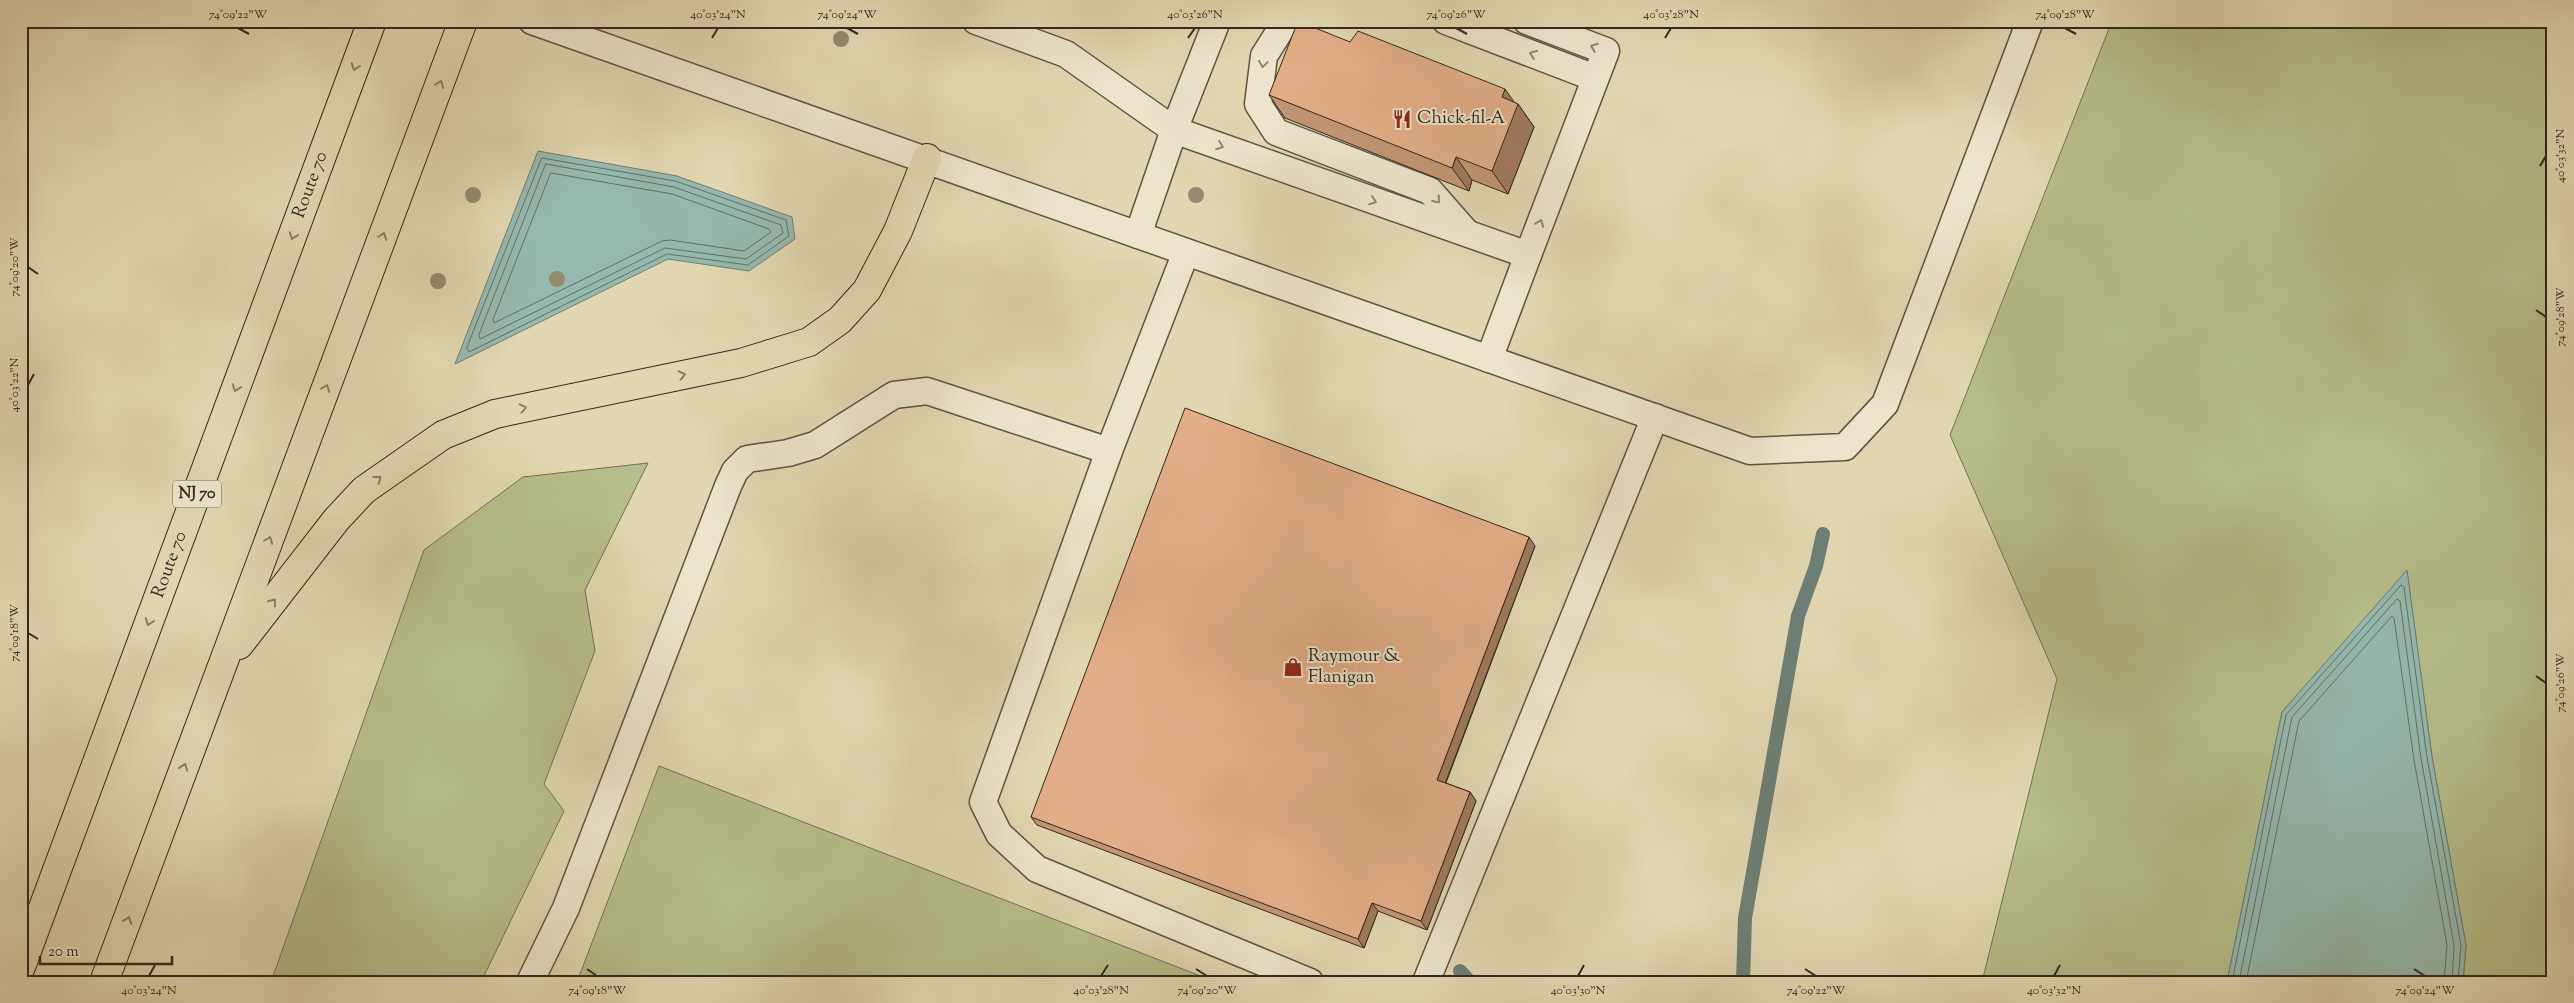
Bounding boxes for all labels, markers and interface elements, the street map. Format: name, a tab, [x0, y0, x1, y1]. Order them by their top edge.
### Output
text: 74°09'22"W	[209, 6, 268, 24]
text: 40°03'24"N	[690, 6, 746, 24]
text: 74°09'24"W	[818, 6, 877, 24]
text: 40°03'26"N	[1167, 6, 1223, 24]
text: 74°09'26"W	[1427, 6, 1486, 24]
text: 40°03'28"N	[1643, 6, 1699, 24]
text: 74°09'28"W	[2036, 6, 2095, 24]
one-way arrow	[1590, 43, 1599, 53]
one-way arrow	[1529, 50, 1537, 60]
one-way arrow	[1258, 60, 1269, 68]
one-way arrow	[351, 62, 361, 71]
one-way arrow	[434, 80, 444, 89]
place label: Chick-fil-A	[1417, 106, 1506, 132]
restaurant icon: Chick-fil-A	[1391, 108, 1413, 130]
text: 40°03'32"N	[2552, 129, 2570, 183]
one-way arrow	[1215, 141, 1224, 151]
street label: Route 70	[287, 148, 335, 222]
one-way arrow	[1432, 194, 1441, 203]
one-way arrow	[1368, 195, 1377, 205]
one-way arrow	[1534, 220, 1544, 228]
one-way arrow	[288, 231, 299, 240]
one-way arrow	[377, 232, 387, 241]
text: 74°09'20"W	[6, 237, 24, 296]
text: 74°09'28"W	[2552, 287, 2570, 346]
text: 40°03'22"N	[6, 357, 24, 412]
one-way arrow	[677, 371, 686, 381]
one-way arrow	[232, 383, 242, 392]
one-way arrow	[320, 384, 330, 393]
one-way arrow	[518, 404, 527, 414]
one-way arrow	[372, 476, 382, 485]
road number: NJ 70	[173, 480, 221, 508]
street label: Route 70	[146, 528, 194, 602]
one-way arrow	[263, 537, 273, 545]
one-way arrow	[267, 599, 275, 608]
text: 74°09'18"W	[6, 604, 24, 662]
one-way arrow	[145, 618, 155, 626]
place label: Raymour & Flanigan	[1308, 644, 1400, 691]
text: 74°09'26"W	[2552, 653, 2570, 712]
shop icon: Raymour & Flanigan	[1282, 656, 1304, 678]
one-way arrow	[179, 764, 189, 772]
one-way arrow	[122, 916, 132, 924]
scale bar	[40, 933, 172, 965]
text: 20 m	[48, 942, 79, 963]
text: 40°03'24"N	[121, 982, 177, 1000]
text: 74°09'18"W	[568, 982, 626, 1000]
text: 40°03'28"N	[1073, 982, 1129, 1000]
text: 74°09'20"W	[1178, 982, 1237, 1000]
text: 40°03'30"N	[1551, 982, 1606, 1000]
text: 74°09'22"W	[1787, 982, 1846, 1000]
text: 40°03'32"N	[2027, 982, 2081, 1000]
text: 74°09'24"W	[2396, 982, 2455, 1000]

